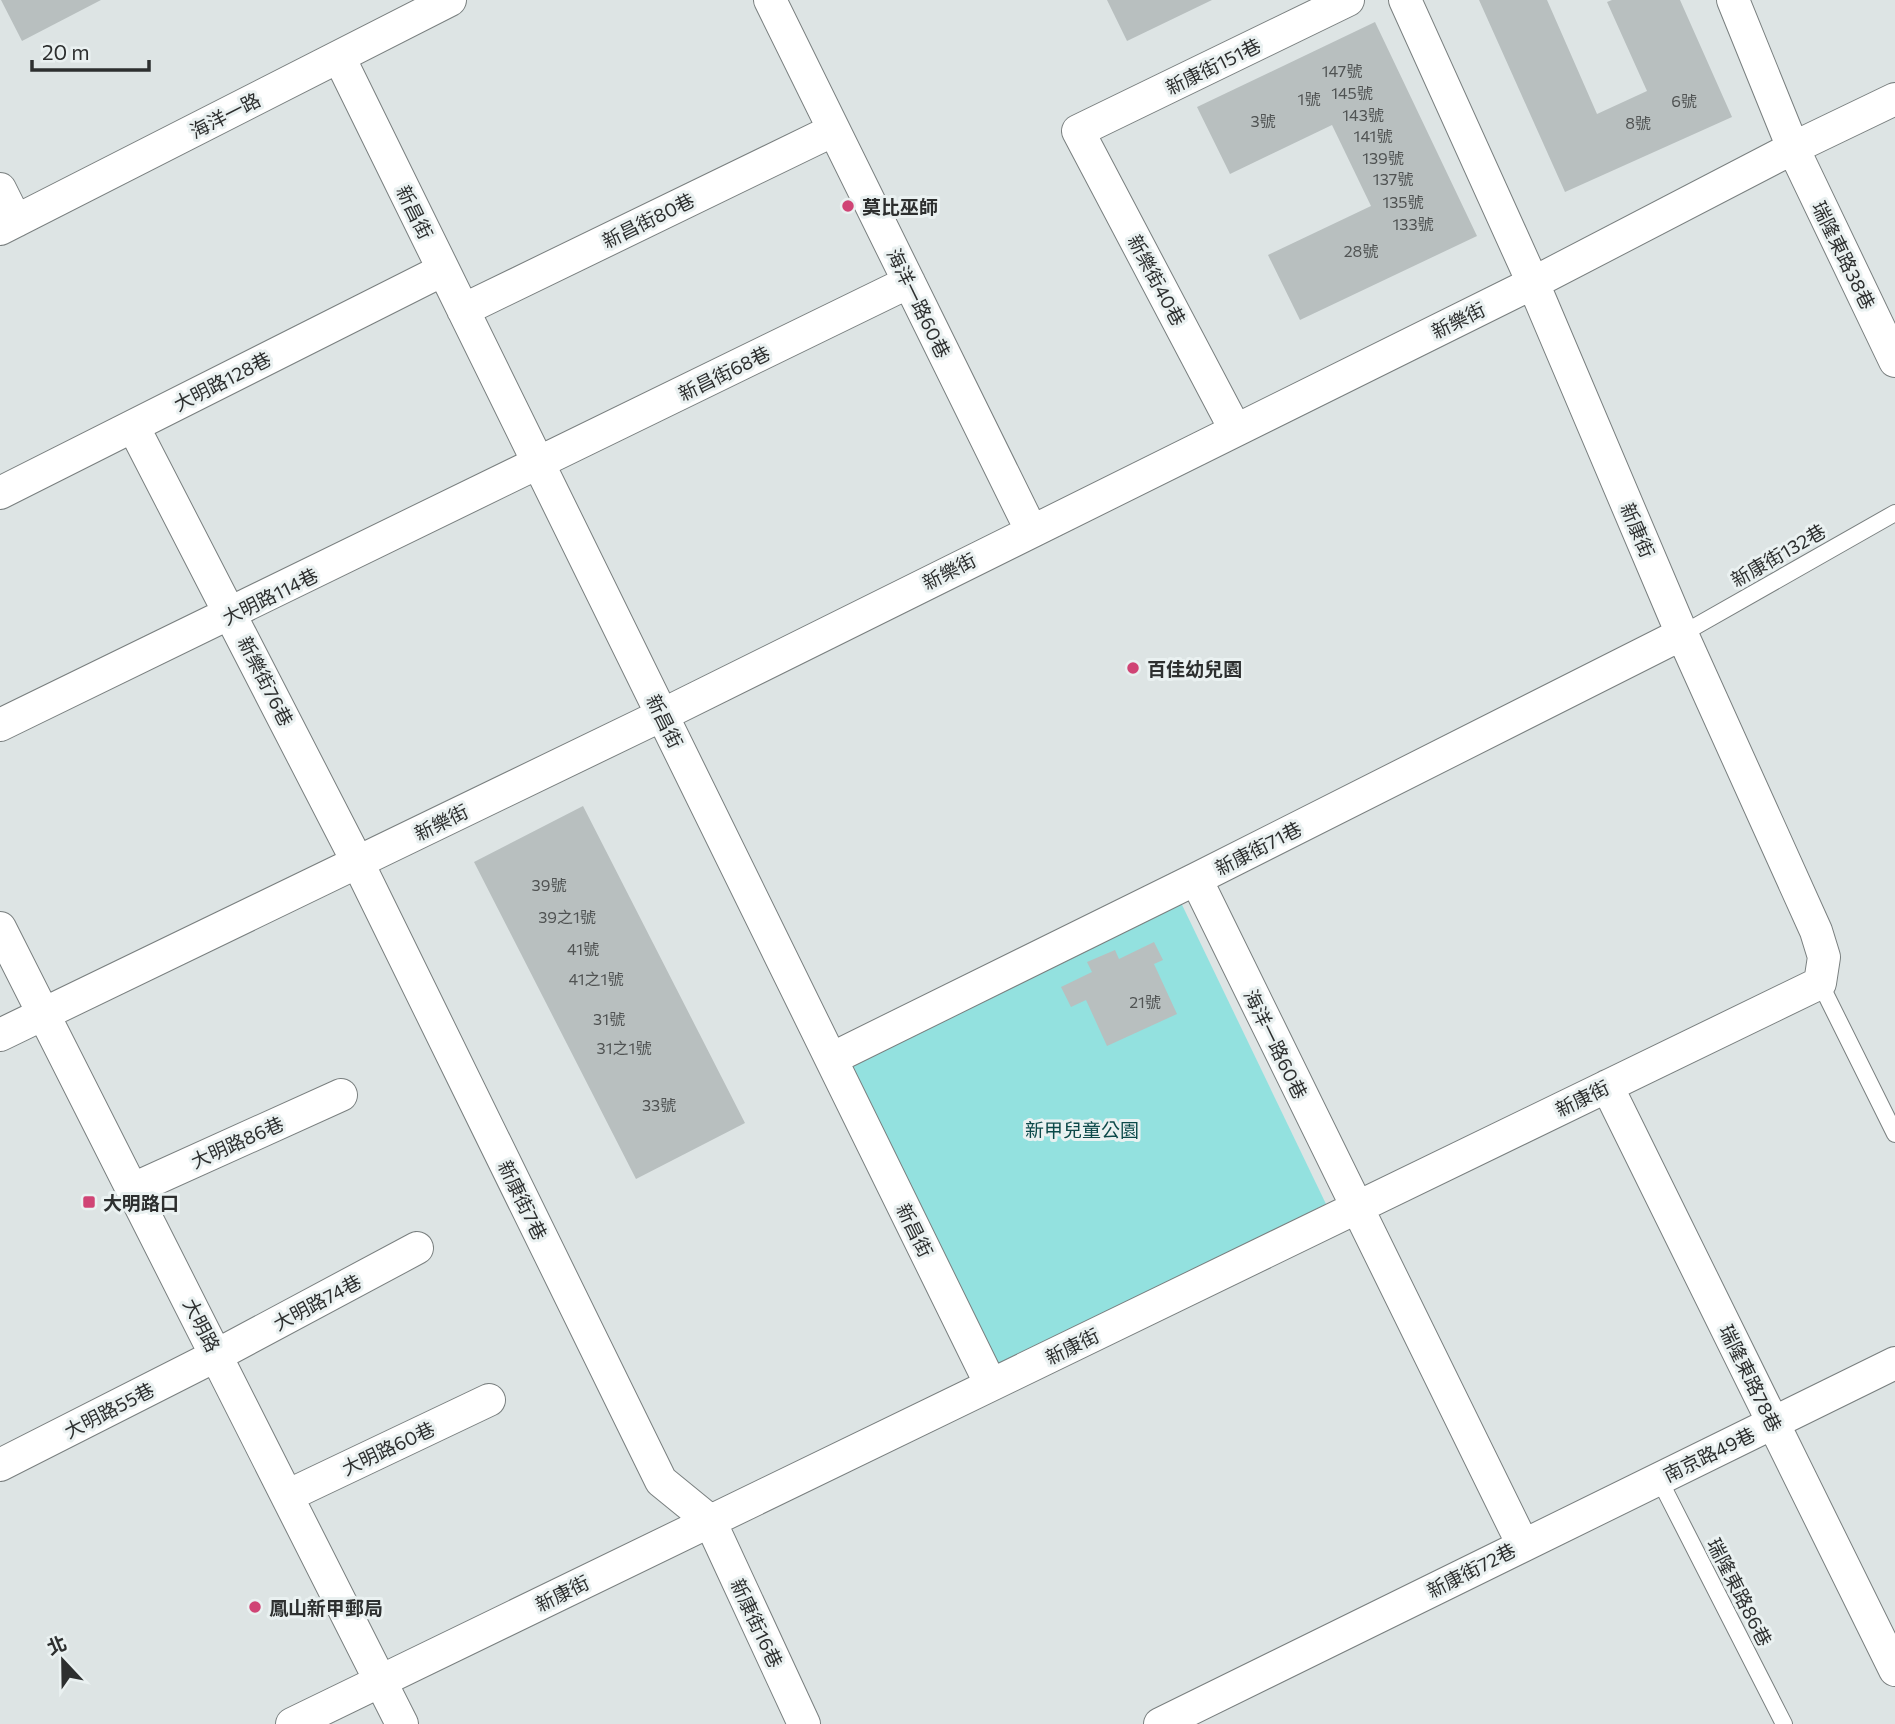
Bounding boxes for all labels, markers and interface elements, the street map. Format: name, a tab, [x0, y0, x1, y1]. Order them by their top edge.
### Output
scale bar	[32, 28, 149, 72]
street label: 新康街151巷	[1162, 33, 1264, 99]
text: 20 m	[42, 39, 90, 64]
house number: 147號	[1322, 61, 1362, 80]
house number: 145號	[1331, 83, 1373, 102]
street label: 海洋一路	[186, 87, 264, 143]
house number: 1號	[1298, 89, 1320, 108]
house number: 6號	[1671, 91, 1697, 110]
house number: 143號	[1342, 105, 1384, 124]
house number: 3號	[1250, 111, 1276, 130]
house number: 8號	[1625, 113, 1651, 132]
house number: 141號	[1354, 126, 1392, 145]
house number: 139號	[1362, 148, 1404, 167]
house number: 137號	[1373, 169, 1413, 188]
street label: 新昌街	[392, 181, 438, 243]
street label: 新昌街80巷	[598, 188, 698, 252]
house number: 135號	[1382, 192, 1424, 211]
place label: 莫比巫師	[862, 195, 938, 218]
street label: 瑞隆東路38巷	[1808, 197, 1880, 313]
marker: 莫比巫師	[840, 198, 856, 214]
house number: 133號	[1392, 214, 1434, 233]
street label: 新樂街40巷	[1123, 231, 1191, 329]
house number: 28號	[1344, 241, 1378, 260]
street label: 海洋一路60巷	[883, 245, 955, 361]
street label: 新樂街	[1427, 297, 1489, 343]
street label: 新昌街68巷	[674, 341, 774, 405]
street label: 大明路128巷	[169, 347, 275, 415]
street label: 新康街	[1616, 499, 1660, 561]
street label: 新康街132巷	[1727, 519, 1829, 591]
street label: 新樂街	[918, 548, 980, 594]
street label: 大明路114巷	[218, 563, 322, 629]
street label: 新樂街76巷	[234, 632, 298, 730]
place label: 百佳幼兒園	[1147, 657, 1242, 680]
marker: 百佳幼兒園	[1125, 660, 1141, 676]
street label: 新昌街	[642, 690, 688, 752]
street label: 新樂街	[410, 799, 472, 845]
street label: 新康街71巷	[1211, 816, 1305, 880]
house number: 39號	[532, 875, 566, 894]
house number: 39之1號	[538, 907, 596, 926]
house number: 41號	[567, 939, 599, 958]
house number: 41之1號	[569, 969, 623, 988]
street label: 海洋一路60巷	[1240, 986, 1312, 1102]
house number: 21號	[1129, 992, 1161, 1011]
house number: 31號	[593, 1009, 625, 1028]
house number: 31之1號	[597, 1038, 651, 1057]
street label: 新康街	[1551, 1075, 1613, 1121]
house number: 33號	[642, 1095, 676, 1114]
street label: 大明路86巷	[187, 1111, 287, 1173]
park label: 新甲兒童公園	[1025, 1118, 1139, 1141]
street label: 新康街7巷	[494, 1156, 552, 1244]
place label: 大明路口	[103, 1191, 179, 1214]
marker: 大明路口	[81, 1194, 97, 1210]
street label: 新昌街	[892, 1199, 938, 1261]
street label: 大明路74巷	[269, 1269, 365, 1335]
street label: 大明路	[179, 1294, 225, 1356]
street label: 瑞隆東路78巷	[1715, 1321, 1787, 1435]
street label: 新康街	[1041, 1323, 1103, 1369]
street label: 大明路55巷	[60, 1378, 158, 1442]
street label: 大明路60巷	[338, 1416, 438, 1480]
street label: 南京路49巷	[1659, 1422, 1759, 1486]
street label: 瑞隆東路86巷	[1703, 1534, 1777, 1650]
street label: 新康街72巷	[1423, 1538, 1519, 1602]
street label: 新康街	[531, 1570, 593, 1616]
street label: 新康街16巷	[726, 1575, 788, 1671]
place label: 鳳山新甲郵局	[269, 1596, 383, 1619]
marker: 鳳山新甲郵局	[247, 1599, 263, 1615]
north arrow	[28, 1626, 98, 1696]
text: 北	[43, 1631, 70, 1659]

